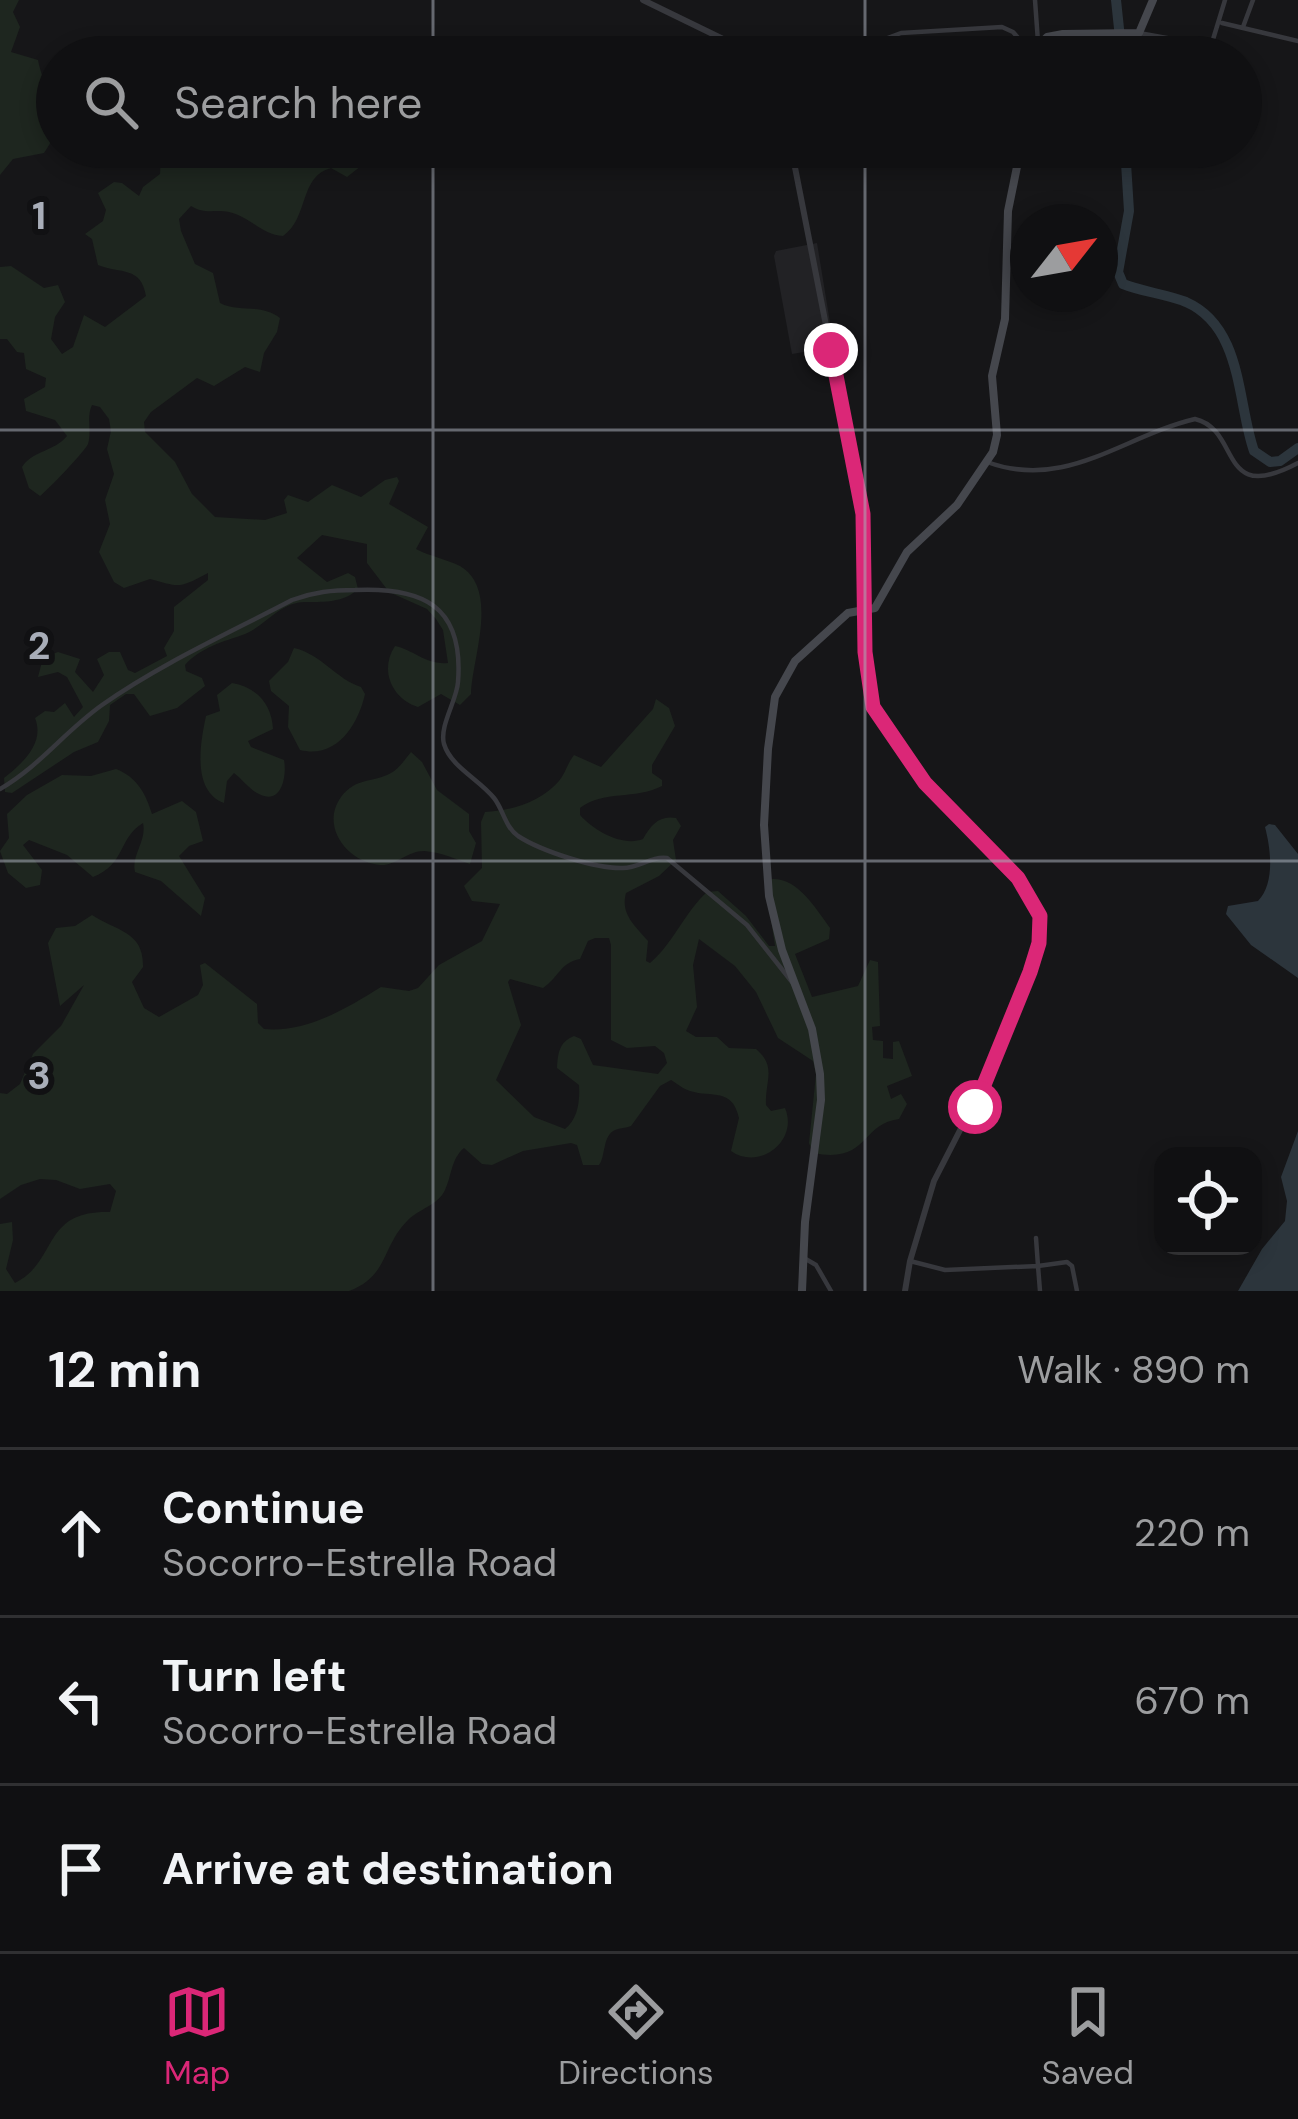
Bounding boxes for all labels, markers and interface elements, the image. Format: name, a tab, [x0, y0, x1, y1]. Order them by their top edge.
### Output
search box	[36, 36, 1262, 168]
icon: search	[78, 69, 144, 135]
text: Search here	[174, 73, 422, 132]
text: 1	[32, 190, 46, 241]
north arrow	[1010, 204, 1118, 312]
route end	[804, 323, 858, 377]
text: 2	[28, 620, 50, 671]
text: 3	[27, 1050, 51, 1101]
route start	[948, 1080, 1002, 1134]
map controls	[1154, 1147, 1262, 1255]
button: locate	[1154, 1147, 1262, 1255]
text: 12 min	[48, 1336, 201, 1403]
text: Walk · 890 m	[1017, 1344, 1250, 1395]
text: Continue	[162, 1478, 365, 1537]
icon: ahead	[48, 1500, 114, 1566]
text: 220 m	[1134, 1507, 1250, 1558]
text: Socorro-Estrella Road	[162, 1537, 557, 1588]
text: Turn left	[162, 1646, 346, 1705]
icon: left	[48, 1668, 114, 1734]
text: 670 m	[1134, 1675, 1250, 1726]
text: Socorro-Estrella Road	[162, 1705, 557, 1756]
icon: arrive	[48, 1836, 114, 1902]
text: Arrive at destination	[162, 1839, 614, 1898]
tab: Map	[164, 1979, 230, 2094]
tab: Directions	[558, 1979, 714, 2094]
tab: Saved	[1042, 1979, 1134, 2094]

